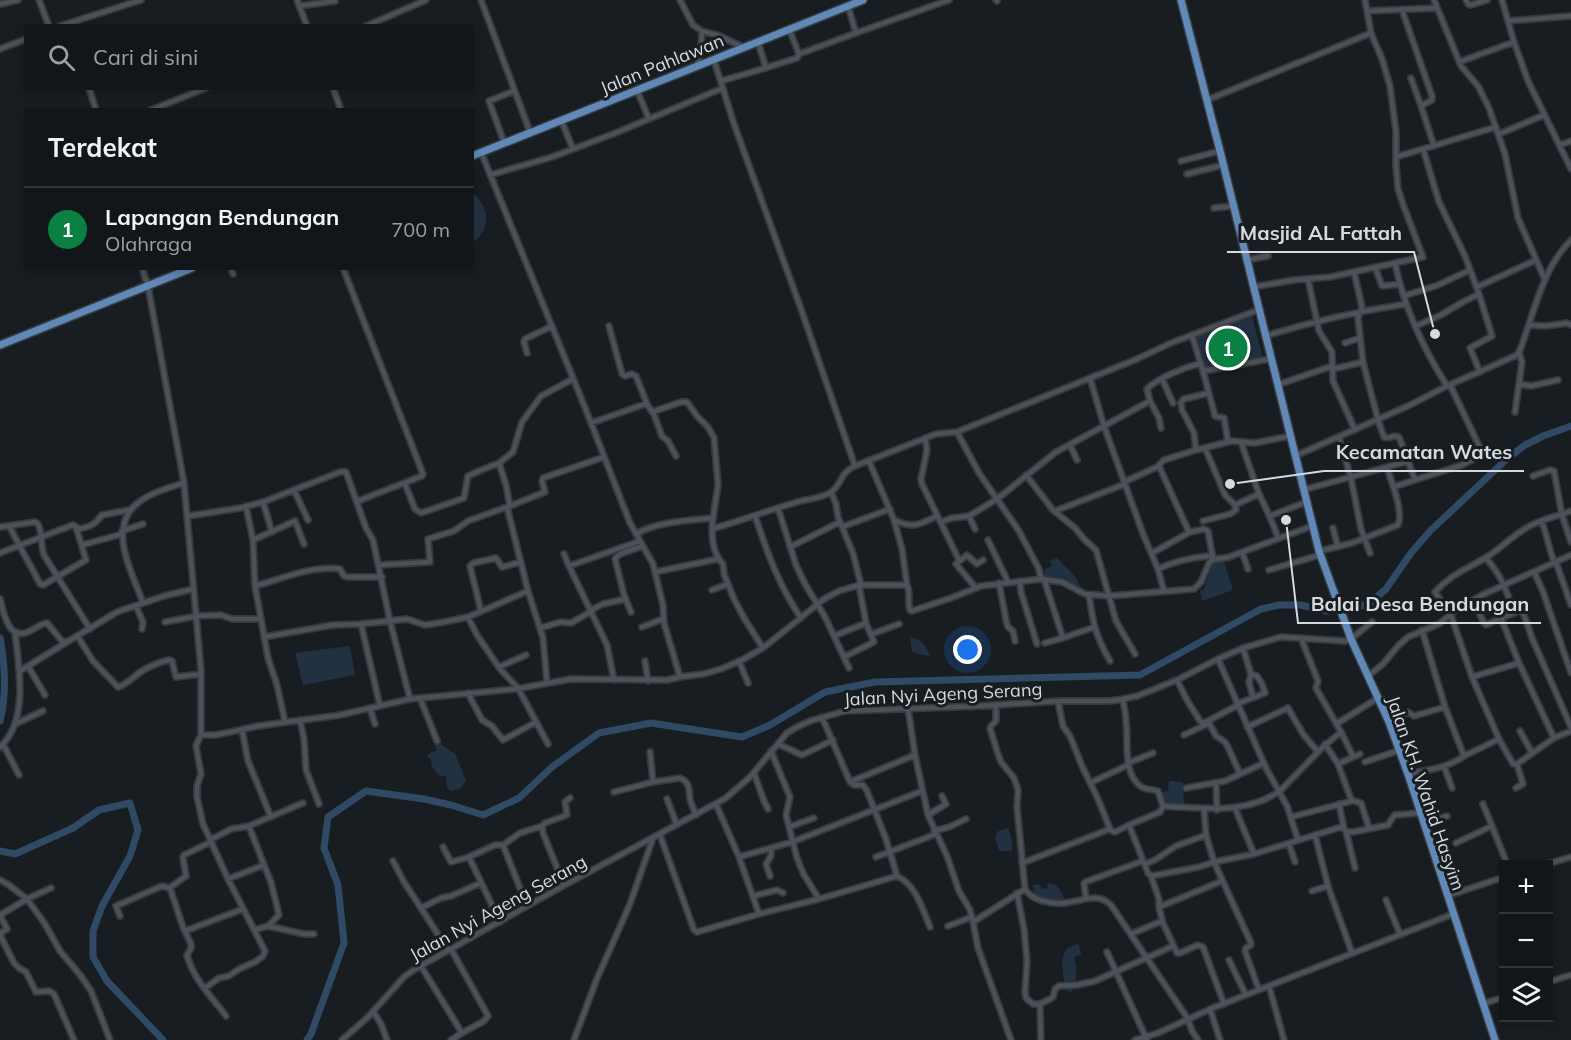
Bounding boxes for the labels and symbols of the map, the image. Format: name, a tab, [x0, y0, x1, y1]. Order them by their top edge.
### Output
street label: Jalan Pahlawan	[597, 29, 727, 99]
callout: Masjid AL Fattah	[1227, 214, 1414, 252]
text: Masjid AL Fattah	[1240, 220, 1402, 245]
pin: 1	[1208, 326, 1248, 370]
callout: Kecamatan Wates	[1324, 433, 1524, 471]
text: Kecamatan Wates	[1336, 439, 1512, 464]
callout: Balai Desa Bendungan	[1298, 585, 1541, 623]
text: Balai Desa Bendungan	[1311, 591, 1529, 616]
your location	[953, 635, 982, 664]
street label: Jalan Nyi Ageng Serang	[843, 677, 1043, 711]
street label: Jalan KH. Wahid Hasyim	[1382, 693, 1470, 893]
street label: Jalan Nyi Ageng Serang	[406, 850, 590, 966]

